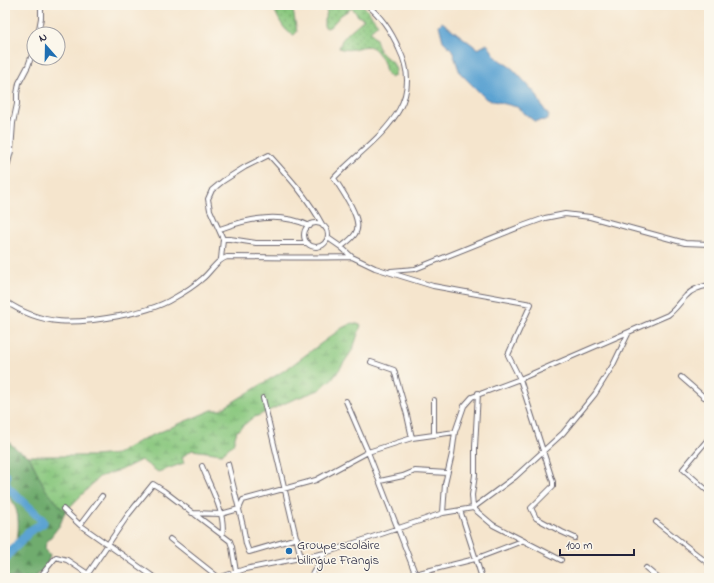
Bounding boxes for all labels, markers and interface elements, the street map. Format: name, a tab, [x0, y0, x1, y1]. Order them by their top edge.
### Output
north arrow	[26, 26, 66, 66]
text: N	[37, 29, 49, 46]
scale bar	[560, 531, 634, 557]
place label: Groupe scolaire bilingue Frangis	[297, 536, 380, 571]
text: 100 m	[566, 537, 593, 555]
marker: Groupe scolaire bilingue Frangis	[284, 546, 294, 556]

